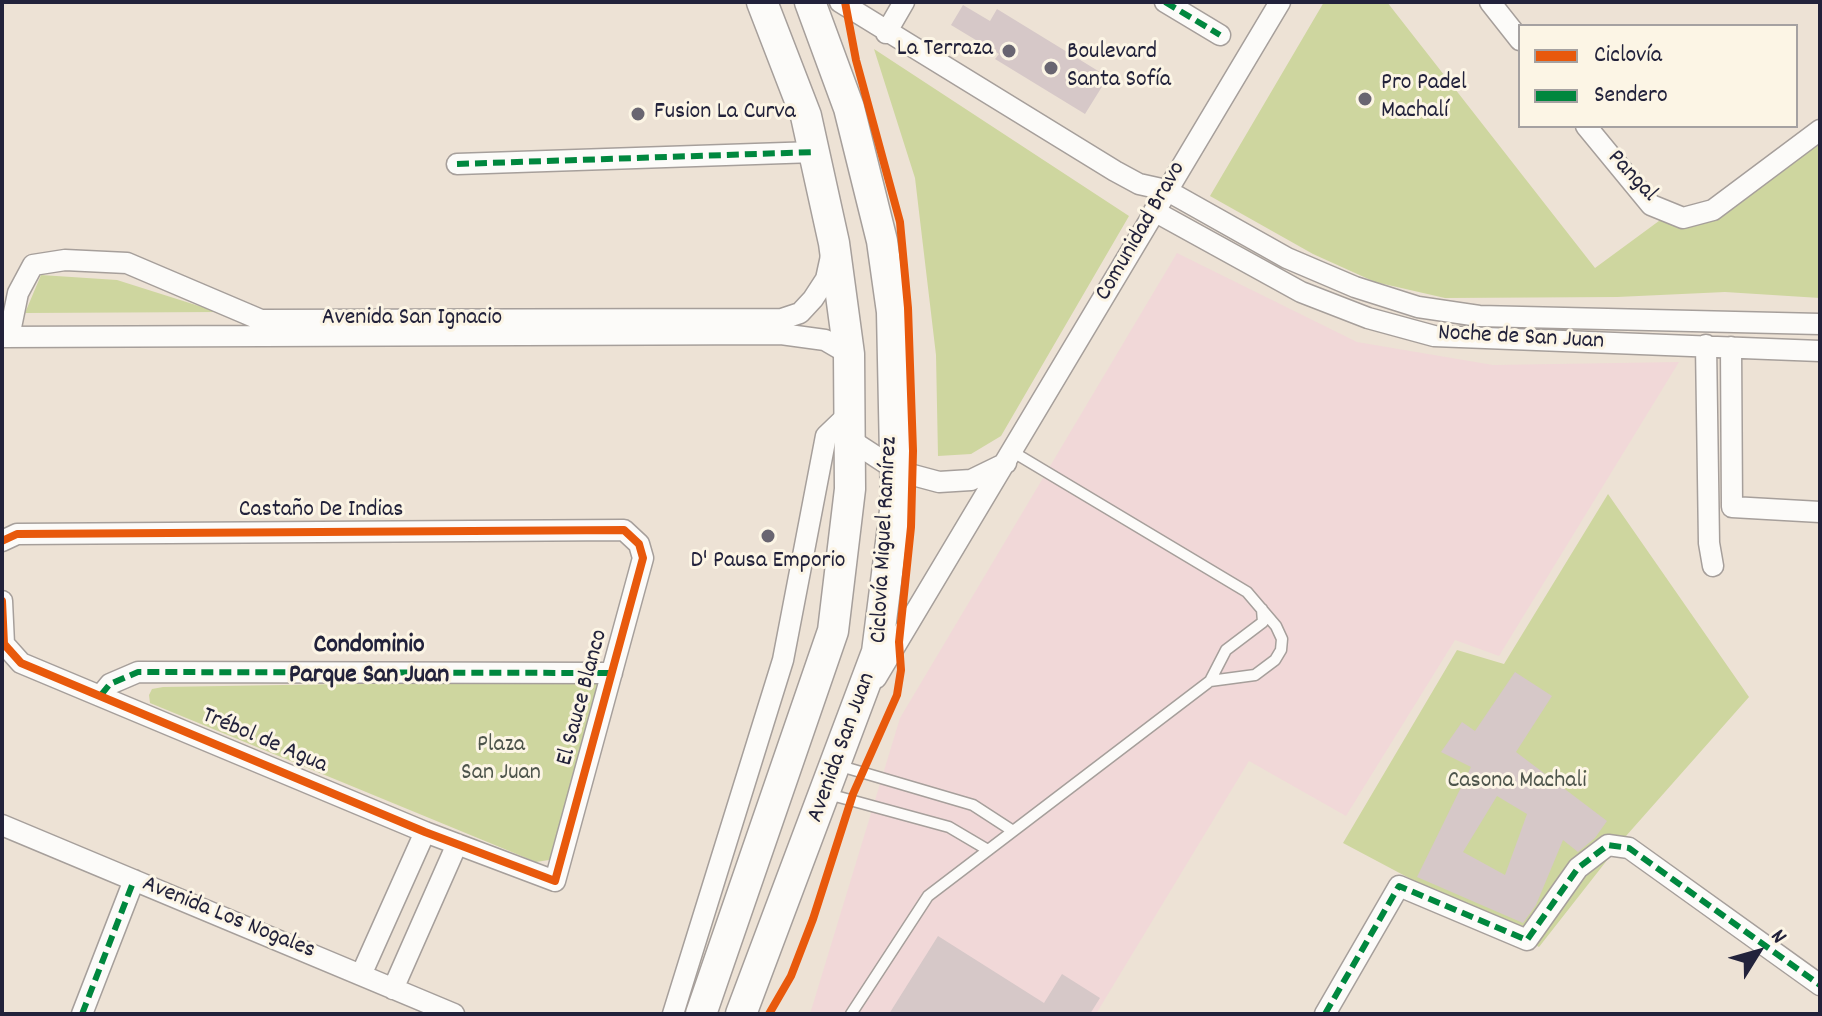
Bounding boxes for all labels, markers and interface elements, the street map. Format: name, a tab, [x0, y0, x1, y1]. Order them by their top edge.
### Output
legend	[1518, 24, 1798, 128]
place label: La Terraza	[897, 37, 993, 65]
text: Ciclovía	[1594, 39, 1662, 73]
place label: Boulevard Santa Sofía	[1067, 40, 1171, 96]
marker: La Terraza	[1000, 42, 1018, 60]
marker: Boulevard Santa Sofía	[1042, 59, 1060, 77]
place label: Pro Padel Machalí	[1381, 71, 1467, 127]
text: Sendero	[1594, 79, 1668, 113]
marker: Pro Padel Machalí	[1356, 90, 1374, 108]
place label: Fusion La Curva	[654, 100, 796, 128]
marker: Fusion La Curva	[629, 105, 647, 123]
street label: Pangal	[1600, 145, 1662, 209]
street label: Comunidad Bravo	[1090, 157, 1194, 307]
street label: Avenida San Ignacio	[322, 306, 502, 334]
street label: Noche de San Juan	[1437, 320, 1605, 358]
street label: Ciclovía Miguel Ramírez	[866, 436, 906, 644]
street label: Castaño De Indias	[239, 498, 403, 526]
marker: D' Pausa Emporio	[759, 527, 777, 545]
place label: D' Pausa Emporio	[690, 549, 846, 577]
street label: El Sauce Blanco	[552, 627, 616, 769]
district label: Condominio Parque San Juan	[289, 631, 449, 692]
street label: Avenida San Juan	[803, 669, 883, 827]
street label: Trébol de Agua	[197, 703, 331, 781]
park label: Plaza San Juan	[461, 733, 541, 789]
park label: Casona Machali	[1447, 769, 1587, 797]
street label: Avenida Los Nogales	[137, 871, 319, 967]
north arrow	[1718, 912, 1798, 992]
text: N	[1762, 924, 1793, 951]

